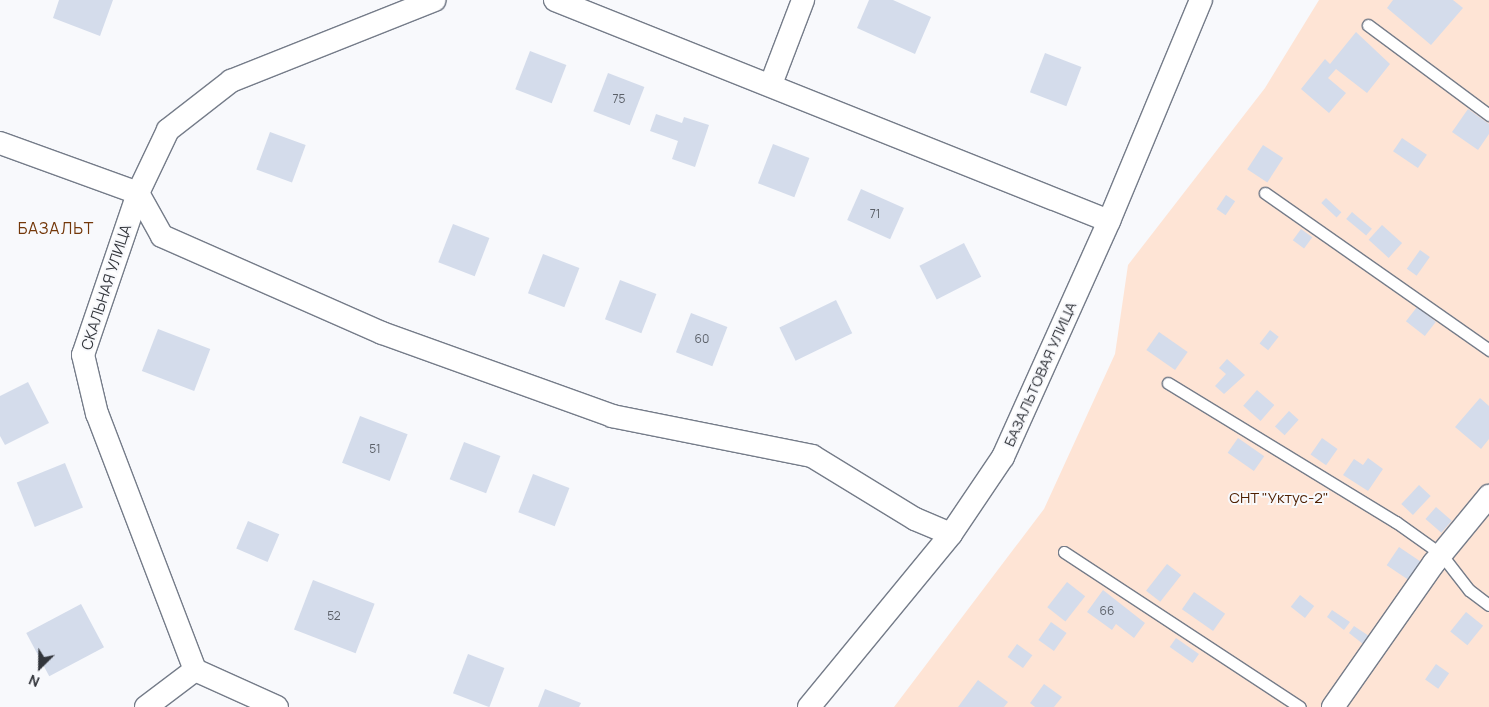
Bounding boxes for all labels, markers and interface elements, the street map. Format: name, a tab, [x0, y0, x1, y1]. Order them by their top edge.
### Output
house number: 75	[613, 92, 625, 106]
house number: 71	[870, 207, 880, 221]
district label: БАЗАЛЬТ	[17, 218, 95, 238]
street label: СКАЛЬНАЯ УЛИЦА	[77, 222, 135, 352]
street label: БАЗАЛЬТОВАЯ УЛИЦА	[1000, 299, 1080, 449]
house number: 60	[695, 332, 709, 346]
house number: 51	[369, 442, 381, 456]
park label: СНТ "Уктус-2"	[1229, 489, 1329, 507]
house number: 66	[1100, 604, 1114, 618]
house number: 52	[327, 609, 341, 623]
north arrow	[15, 642, 65, 692]
text: N	[26, 671, 42, 692]

